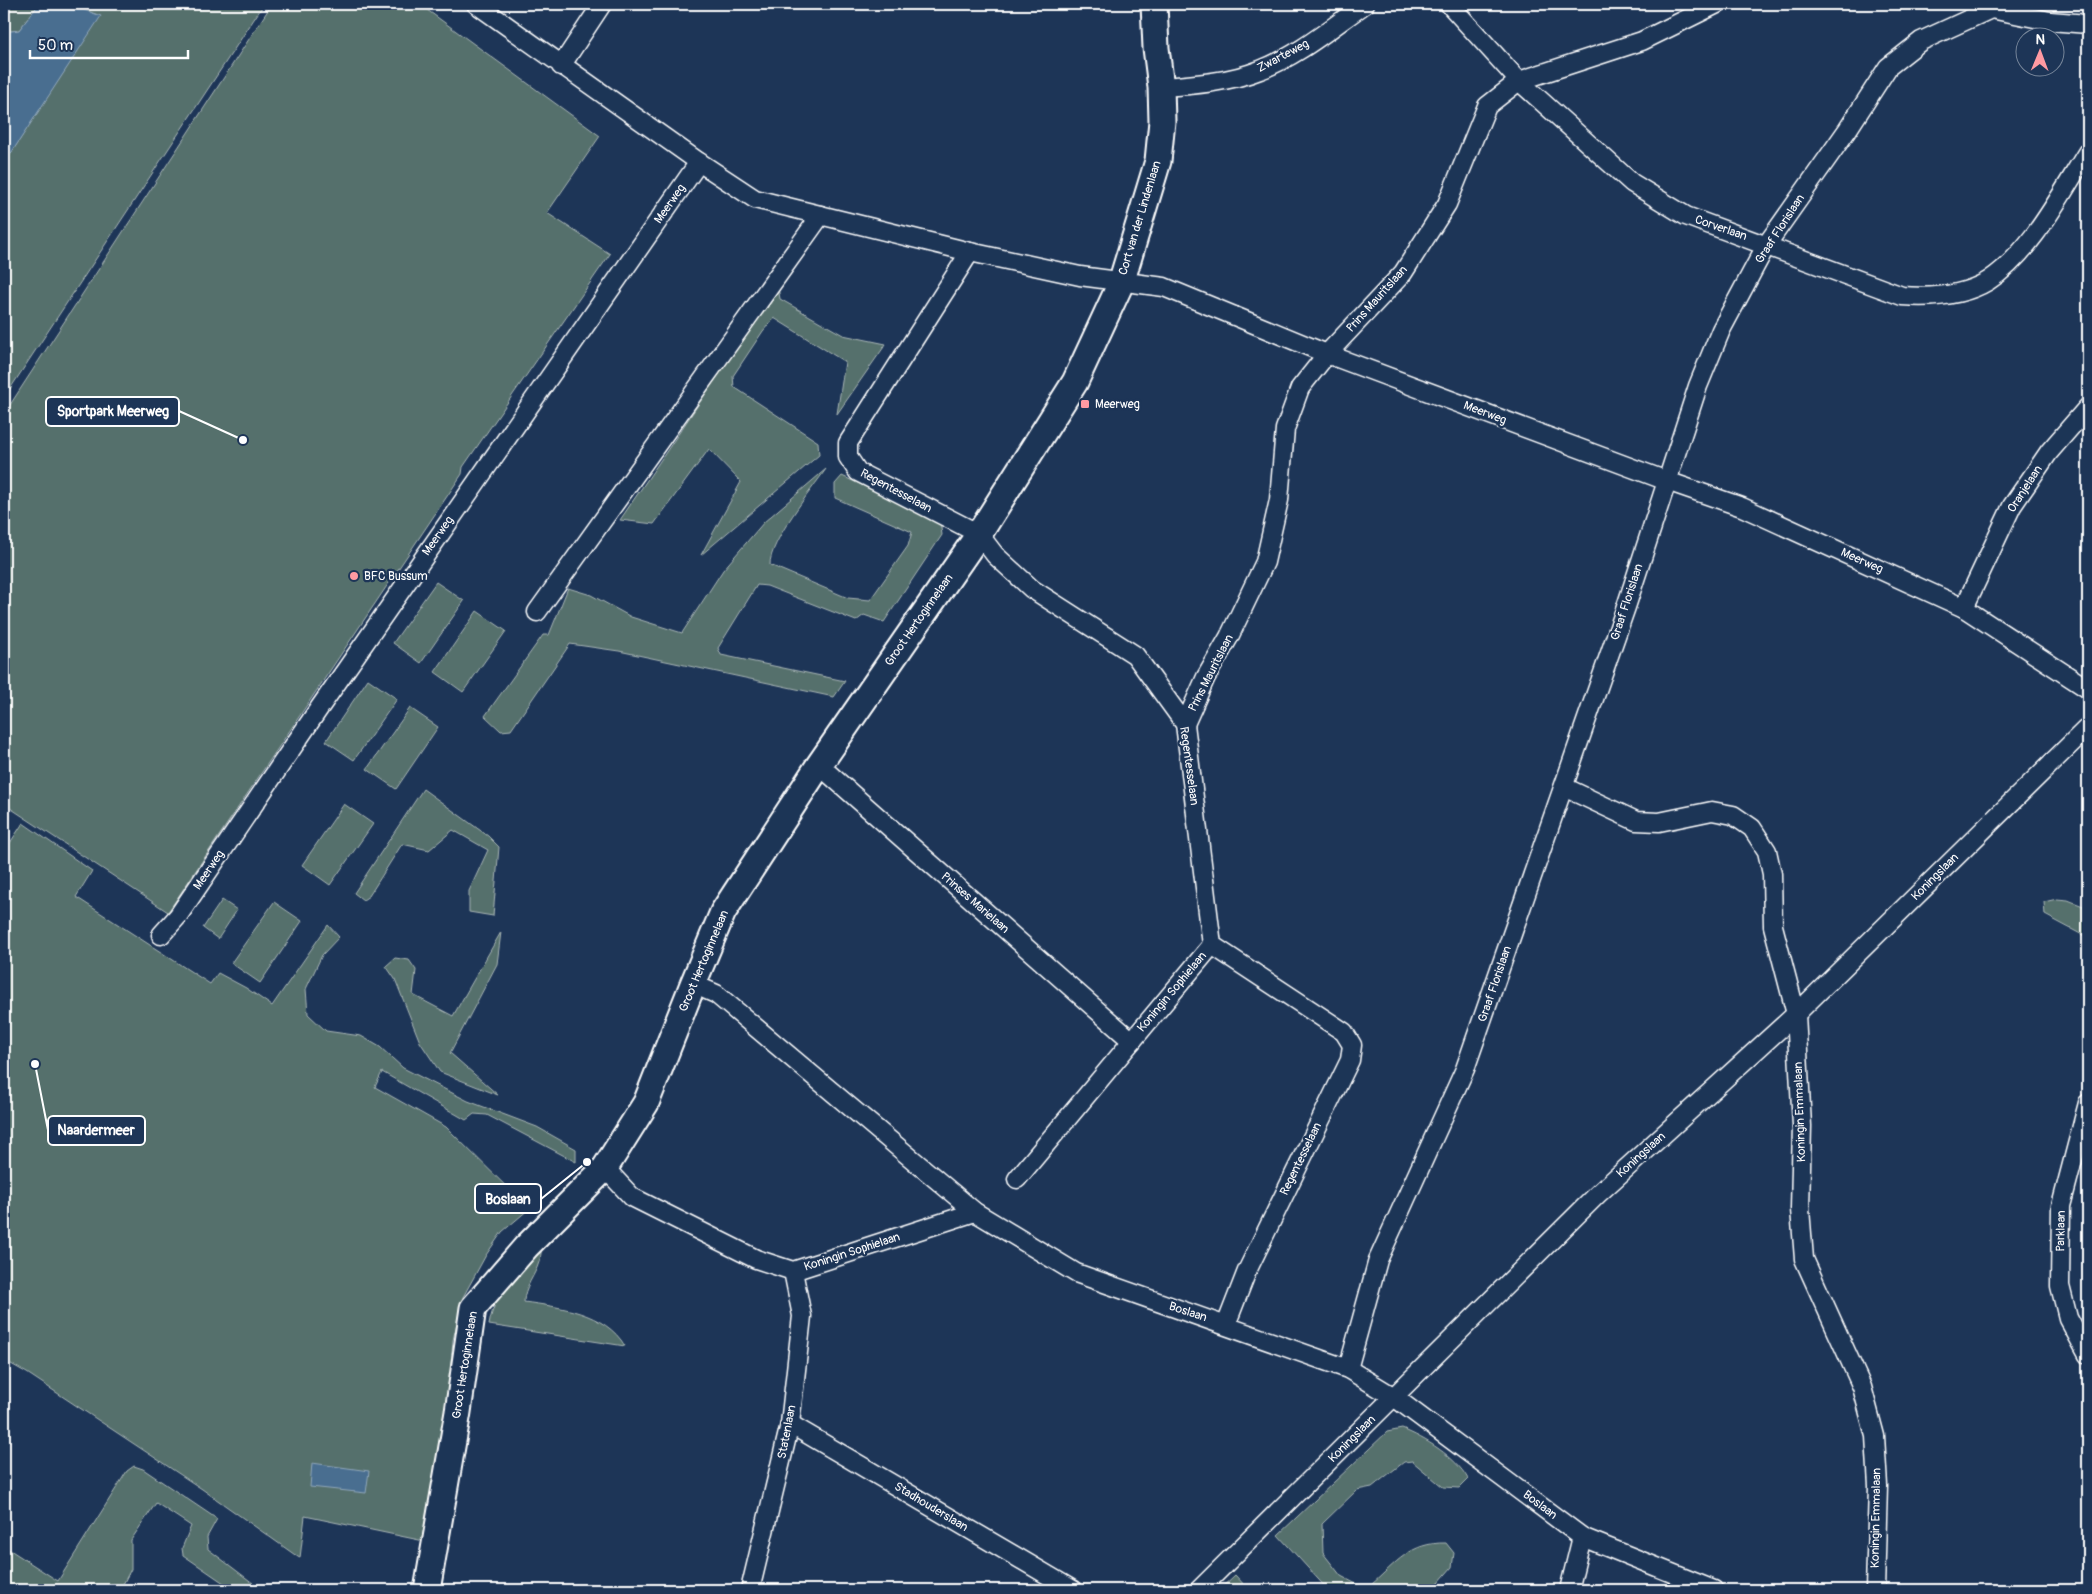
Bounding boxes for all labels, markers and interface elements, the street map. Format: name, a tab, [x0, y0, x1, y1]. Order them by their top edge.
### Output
scale bar	[30, 28, 188, 60]
north arrow	[2014, 28, 2064, 78]
text: N	[2035, 31, 2045, 48]
text: 50 m	[38, 36, 73, 55]
street label: Zwarteweg	[1254, 36, 1312, 76]
street label: Cort van der Lindenlaan	[1115, 159, 1165, 277]
street label: Meerweg	[651, 181, 689, 227]
street label: Graaf Florislaan	[1752, 191, 1808, 266]
street label: Corverlaan	[1693, 212, 1749, 244]
street label: Prins Mauritslaan	[1343, 263, 1411, 335]
callout: Sportpark Meerweg	[46, 397, 179, 426]
place label: Meerweg	[1095, 397, 1140, 412]
marker: Meerweg	[1079, 398, 1091, 410]
street label: Meerweg	[1461, 398, 1509, 428]
text: Sportpark Meerweg	[57, 403, 169, 420]
street label: Oranjelaan	[2004, 463, 2046, 515]
street label: Regentesselaan	[858, 466, 935, 516]
street label: Meerweg	[419, 513, 457, 559]
street label: Meerweg	[1838, 545, 1886, 577]
street label: Graaf Florislaan	[1608, 562, 1646, 642]
place label: BFC Bussum	[364, 569, 428, 584]
marker: BFC Bussum	[348, 570, 360, 582]
street label: Groot Hertoginnelaan	[882, 571, 956, 669]
street label: Prins Mauritslaan	[1185, 632, 1237, 714]
street label: Regentesselaan	[1176, 726, 1202, 806]
street label: Meerweg	[190, 847, 228, 893]
street label: Koningslaan	[1908, 850, 1962, 904]
street label: Prinses Marielaan	[938, 869, 1012, 937]
street label: Groot Hertoginnelaan	[676, 908, 732, 1014]
street label: Graaf Florislaan	[1475, 944, 1515, 1024]
street label: Koningin Sophielaan	[1134, 949, 1210, 1035]
street label: Koningin Emmalaan	[1791, 1061, 1809, 1162]
callout: Naardermeer	[48, 1116, 145, 1145]
street label: Regentesselaan	[1277, 1120, 1325, 1198]
text: Naardermeer	[57, 1122, 136, 1139]
street label: Koningslaan	[1613, 1129, 1669, 1181]
callout: Boslaan	[475, 1184, 541, 1213]
text: Boslaan	[485, 1191, 531, 1208]
street label: Parklaan	[2053, 1210, 2069, 1252]
street label: Koningin Sophielaan	[802, 1229, 902, 1275]
street label: Boslaan	[1167, 1299, 1209, 1325]
street label: Groot Hertoginnelaan	[449, 1310, 481, 1420]
street label: Statenlaan	[774, 1403, 800, 1460]
street label: Koningslaan	[1325, 1412, 1379, 1466]
street label: Koningin Emmalaan	[1868, 1468, 1884, 1568]
street label: Stadhouderslaan	[891, 1479, 971, 1535]
street label: Boslaan	[1520, 1487, 1560, 1523]

